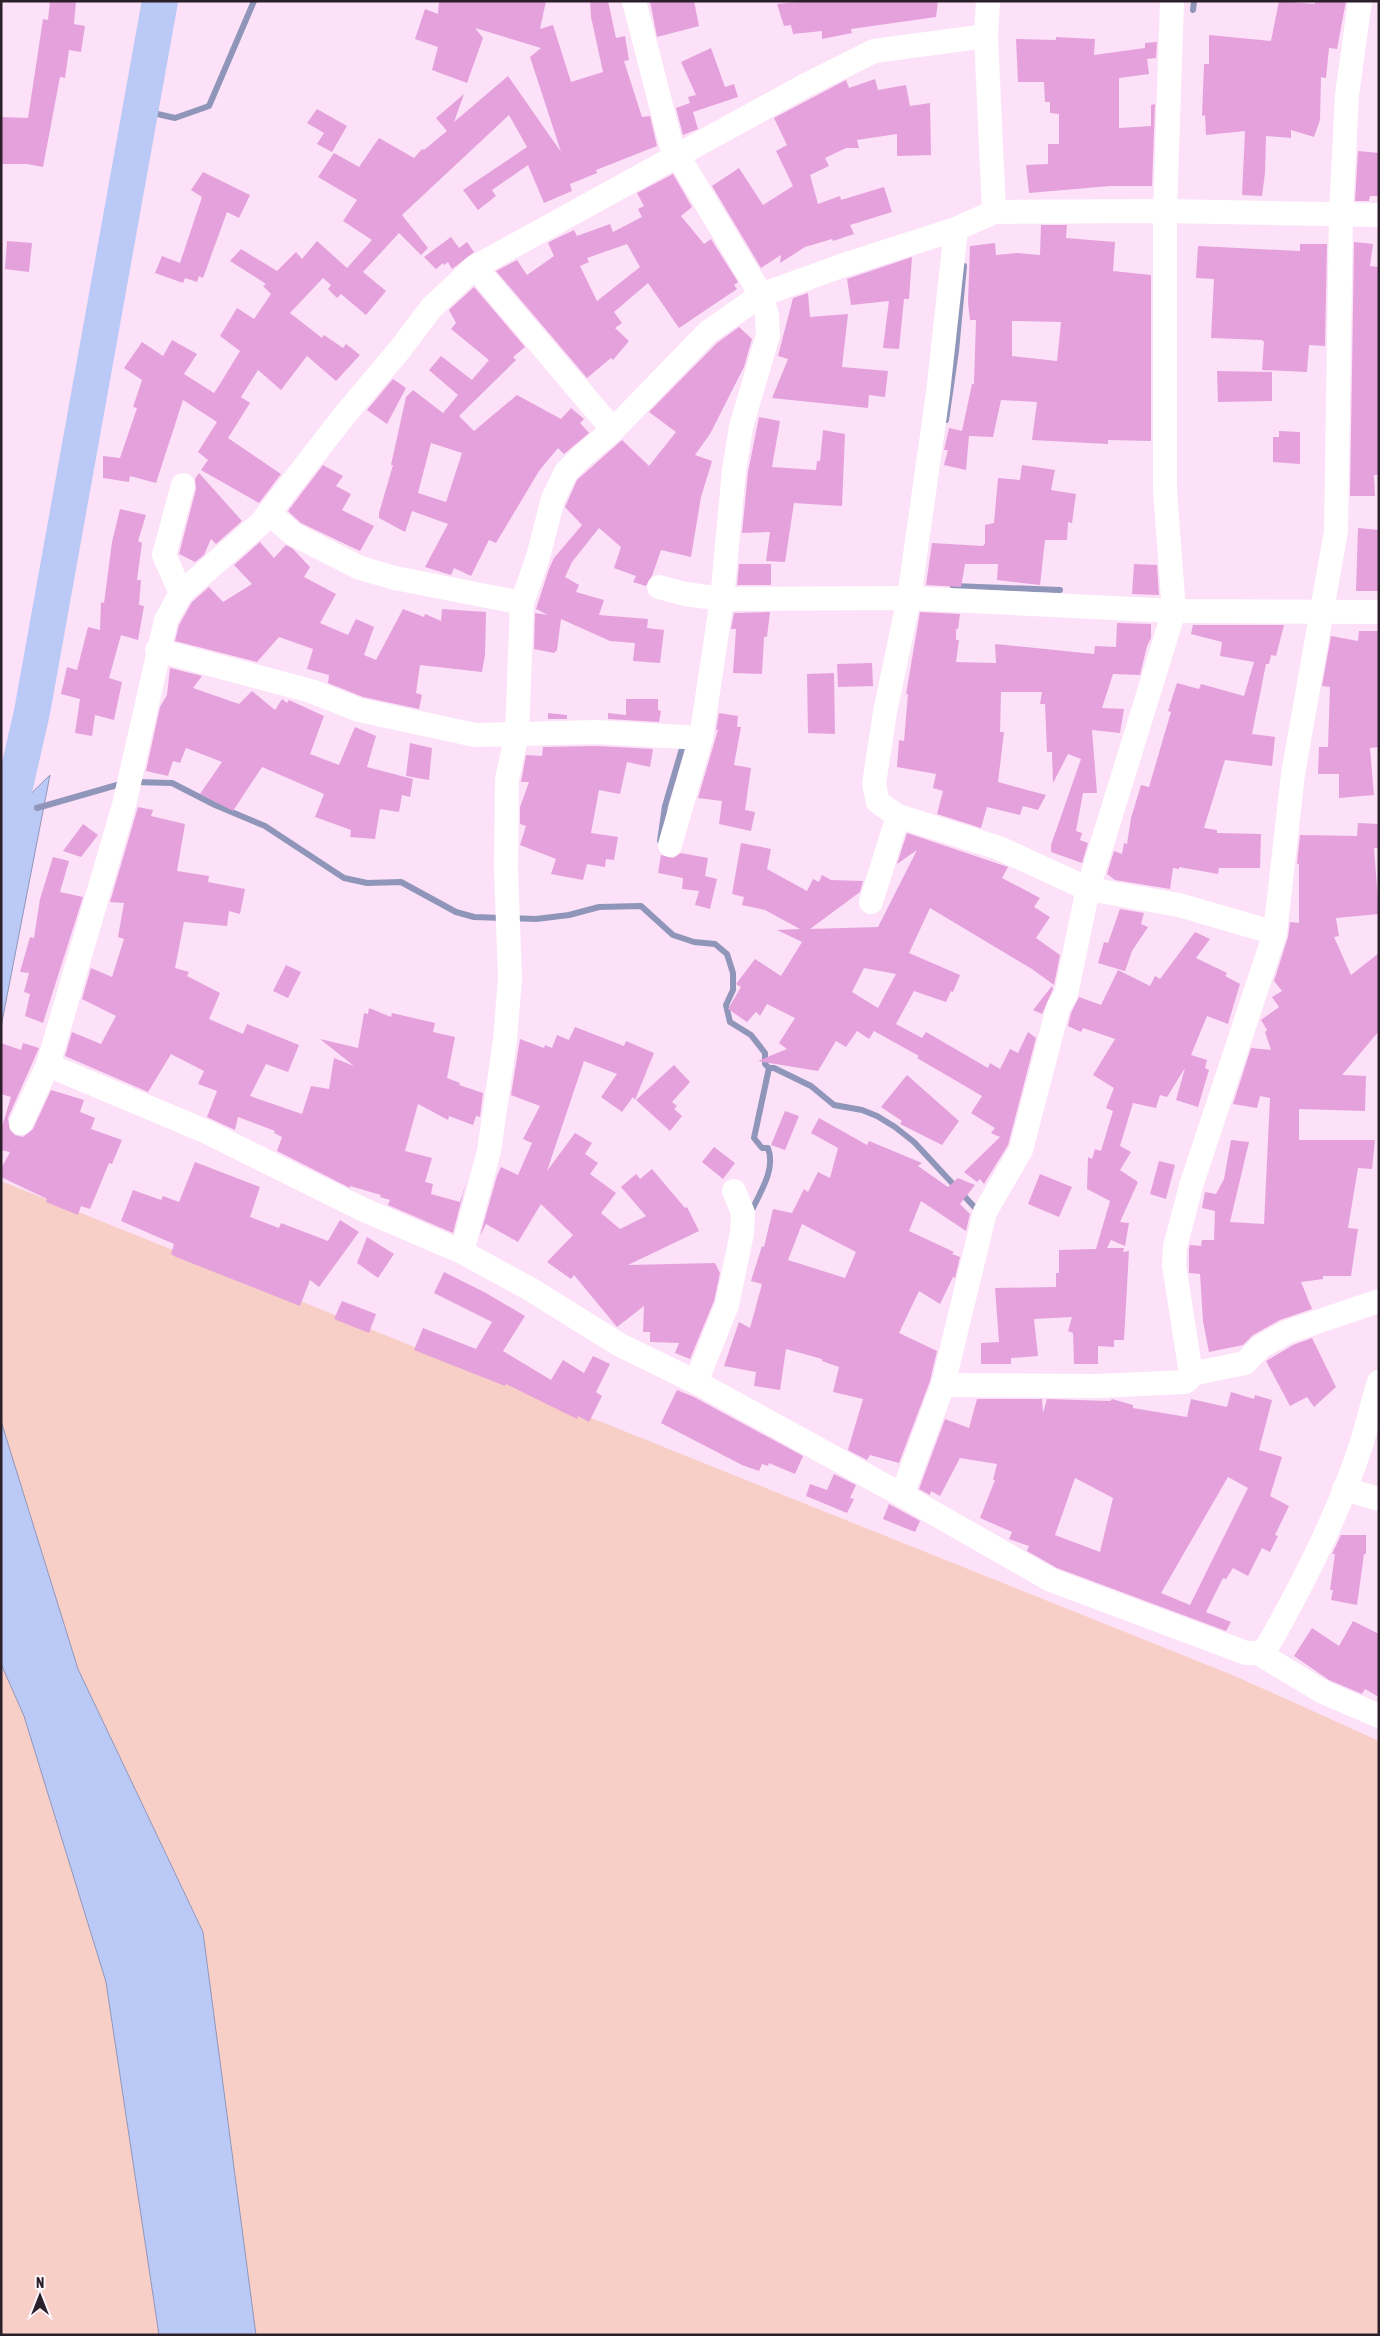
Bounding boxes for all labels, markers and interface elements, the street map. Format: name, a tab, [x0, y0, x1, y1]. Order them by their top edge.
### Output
north arrow	[15, 2271, 65, 2321]
text: N	[36, 2275, 44, 2291]

